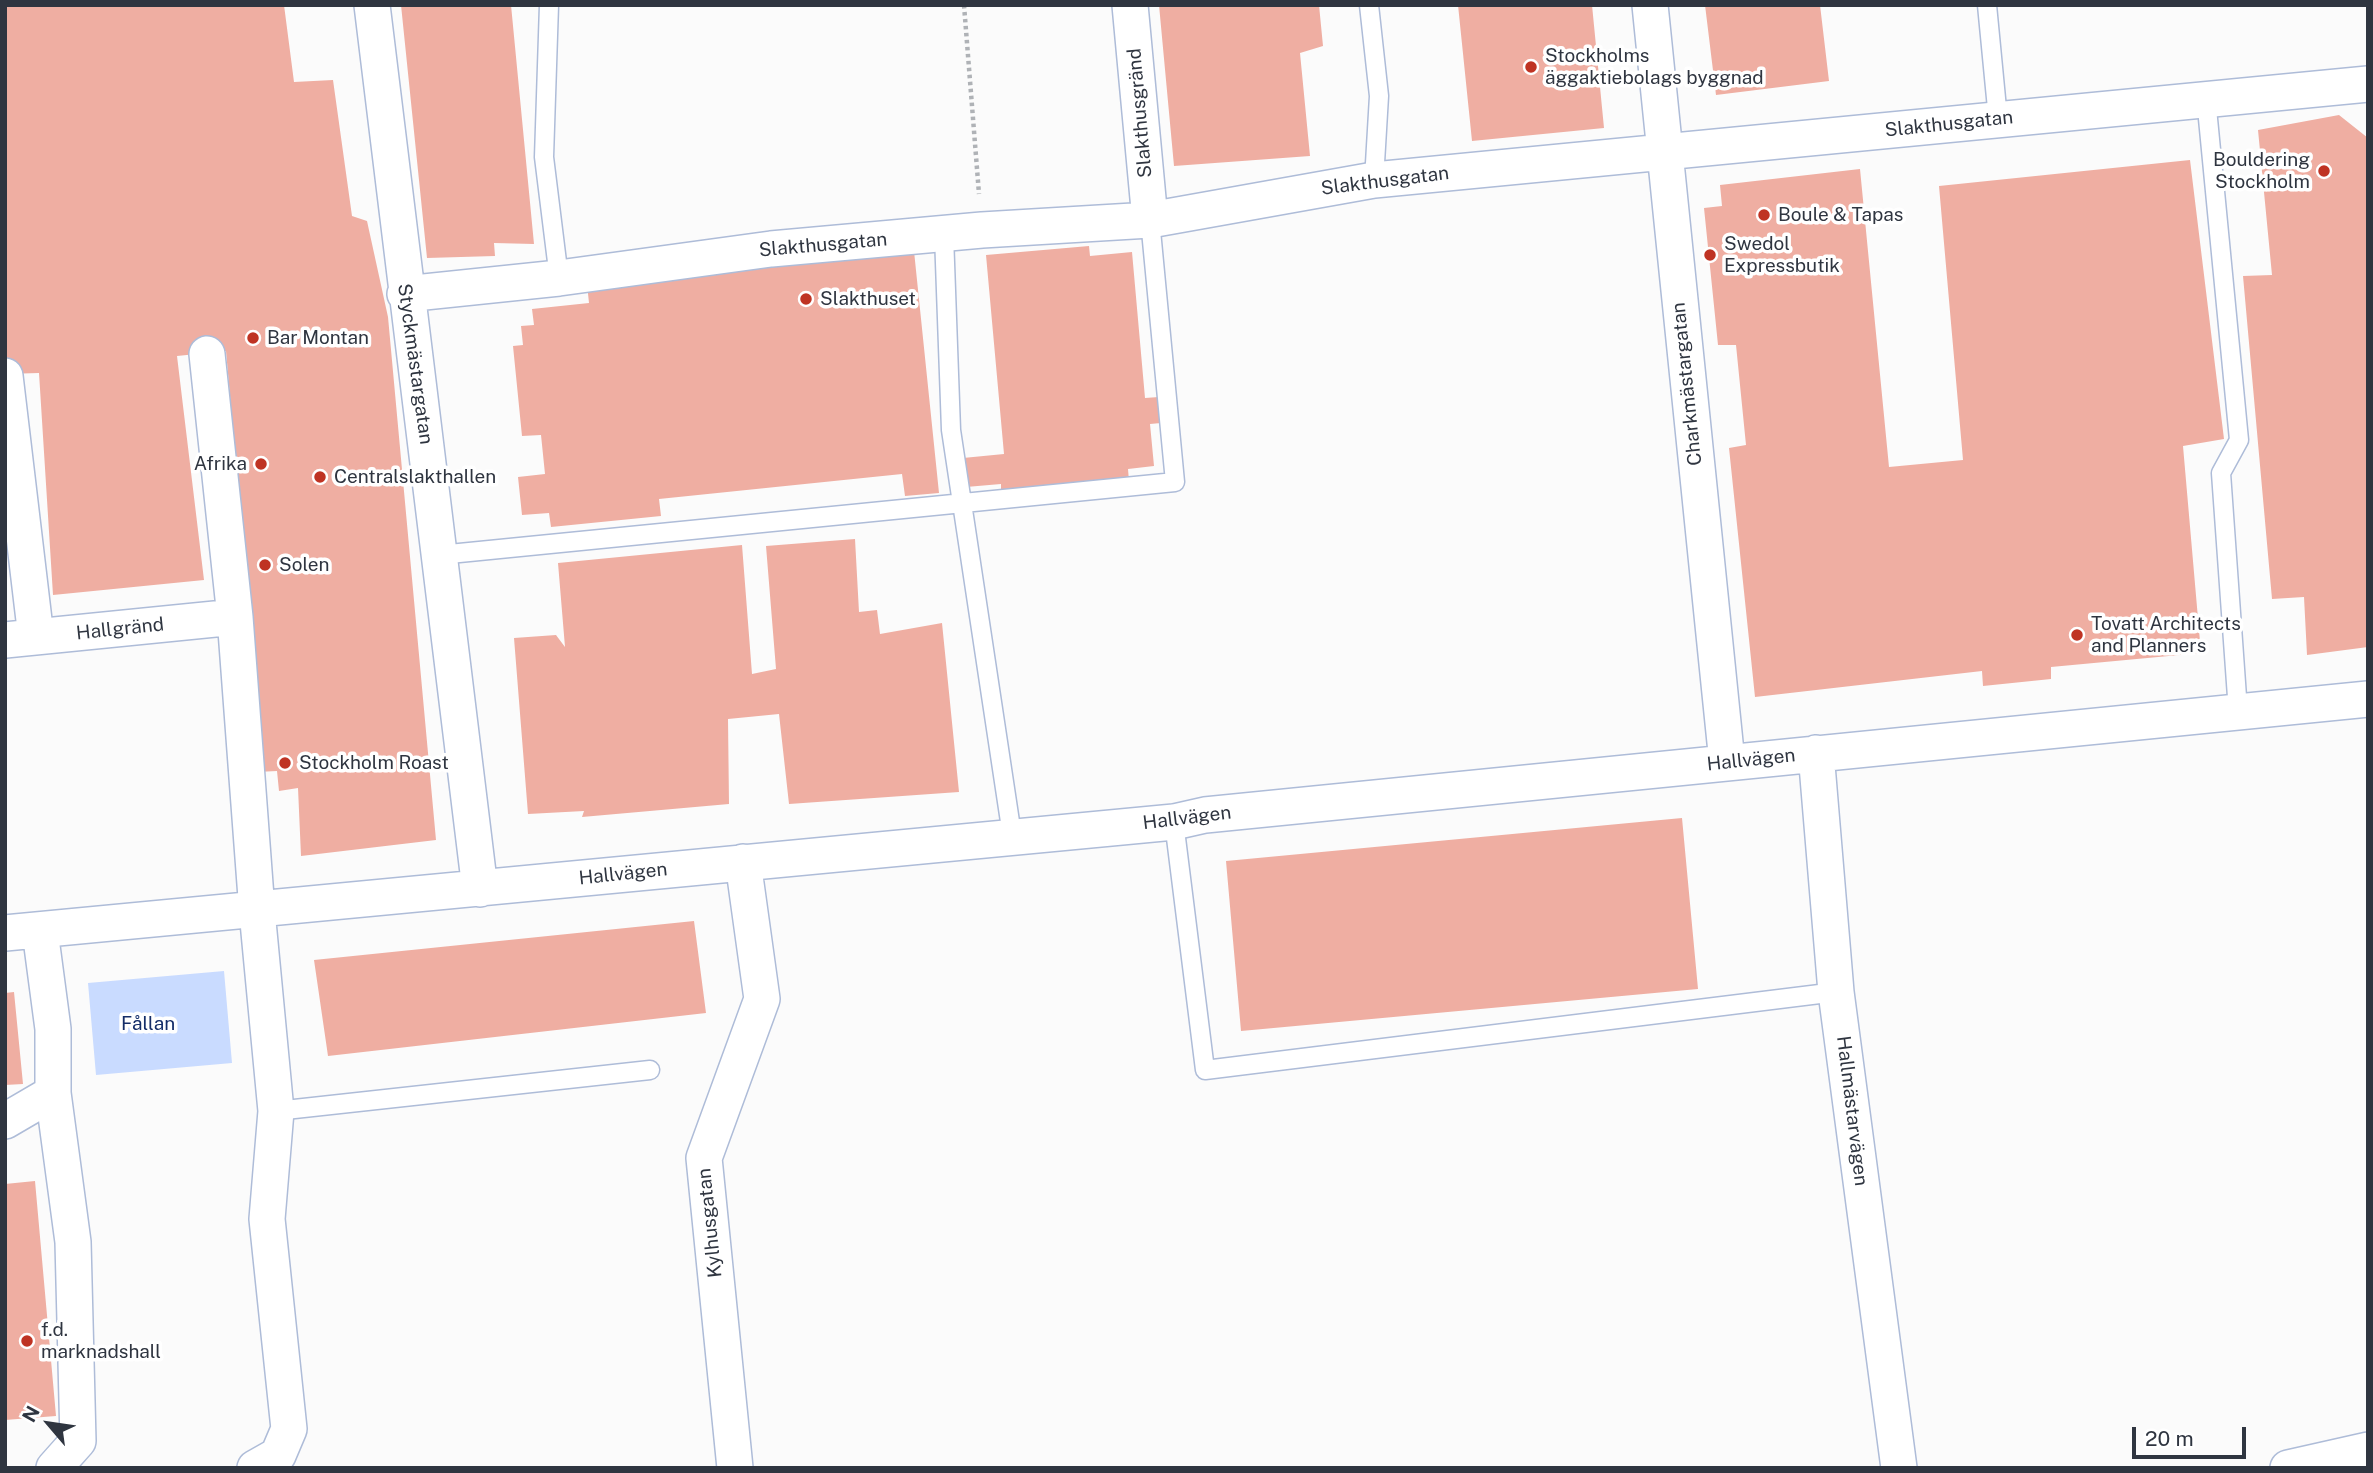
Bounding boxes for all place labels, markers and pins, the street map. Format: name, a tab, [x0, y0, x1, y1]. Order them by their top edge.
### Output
place label: Stockholms äggaktiebolags byggnad	[1545, 45, 1764, 89]
marker: Stockholms äggaktiebolags byggnad	[1523, 59, 1539, 75]
place label: Bouldering Stockholm	[2213, 149, 2310, 193]
marker: Bouldering Stockholm	[2316, 163, 2332, 179]
place label: Boule & Tapas	[1778, 204, 1903, 226]
marker: Boule & Tapas	[1756, 207, 1772, 223]
place label: Swedol Expressbutik	[1724, 233, 1840, 277]
marker: Swedol Expressbutik	[1702, 247, 1718, 263]
place label: Slakthuset	[820, 288, 916, 310]
marker: Slakthuset	[798, 291, 814, 307]
place label: Bar Montan	[267, 327, 369, 349]
marker: Bar Montan	[245, 330, 261, 346]
place label: Afrika	[194, 453, 247, 475]
marker: Afrika	[253, 456, 269, 472]
place label: Centralslakthallen	[334, 466, 496, 488]
marker: Centralslakthallen	[312, 469, 328, 485]
place label: Solen	[279, 554, 329, 576]
marker: Solen	[257, 557, 273, 573]
place label: Tovatt Architects and Planners	[2091, 613, 2241, 657]
marker: Tovatt Architects and Planners	[2069, 627, 2085, 643]
place label: Stockholm Roast	[299, 752, 449, 774]
marker: Stockholm Roast	[277, 755, 293, 771]
place label: f.d. marknadshall	[41, 1319, 161, 1363]
marker: f.d. marknadshall	[19, 1333, 35, 1349]

